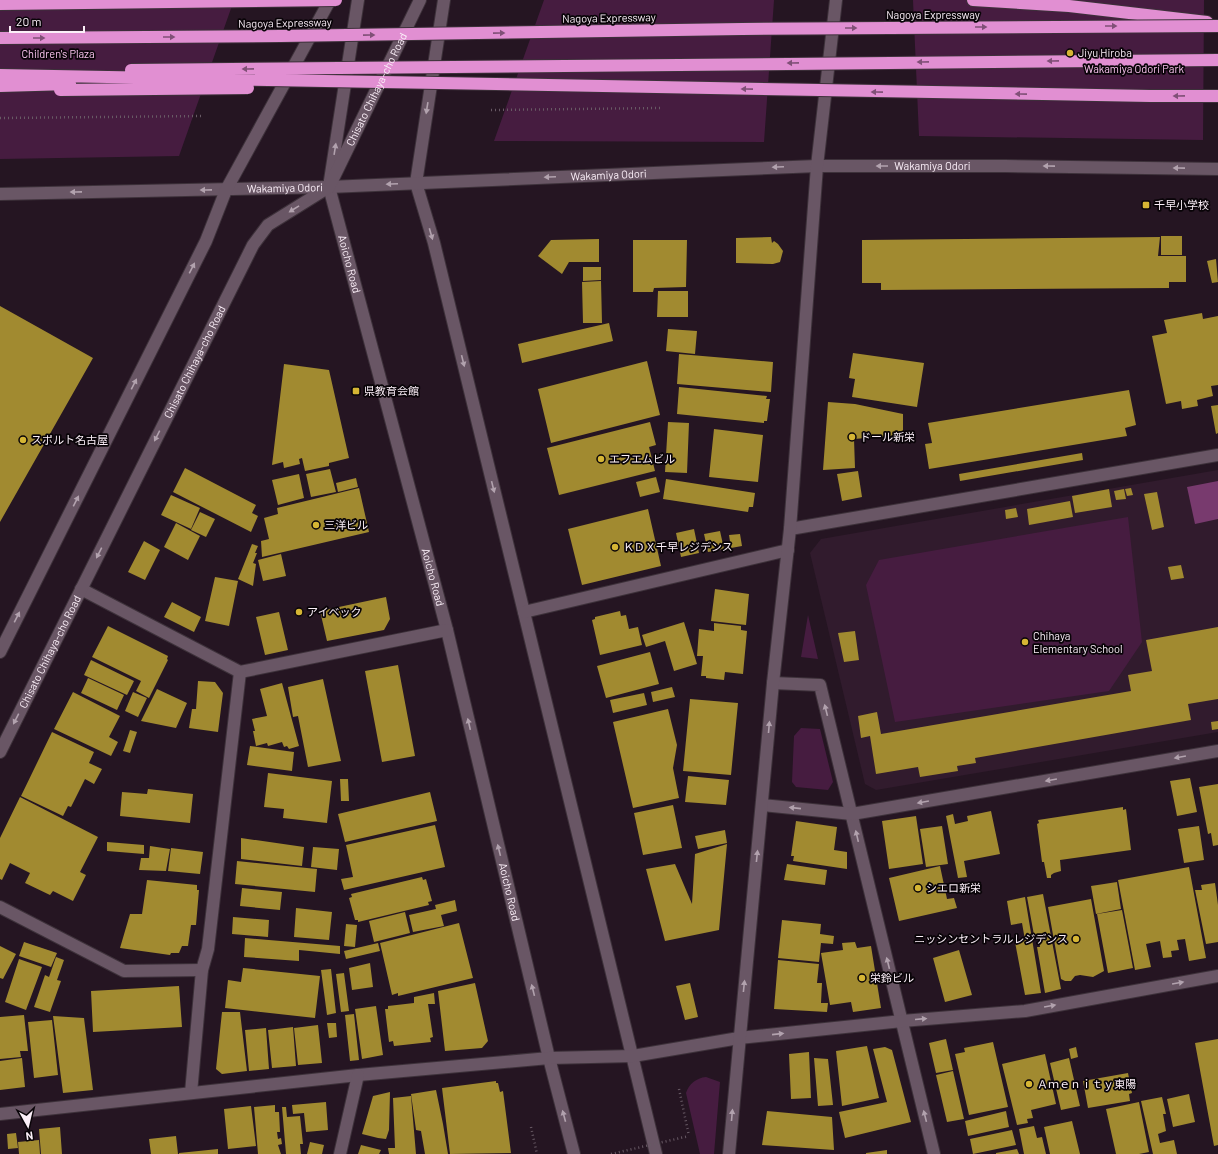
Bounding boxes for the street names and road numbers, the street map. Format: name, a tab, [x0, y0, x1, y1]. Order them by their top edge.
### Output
street label: Nagoya Expressway	[886, 8, 980, 21]
street label: Nagoya Expressway	[562, 10, 656, 25]
street label: Nagoya Expressway	[238, 15, 332, 30]
street label: Chisato Chihaya-cho Road	[343, 30, 409, 148]
street label: Wakamiya Odori	[894, 159, 971, 172]
street label: Wakamiya Odori	[570, 166, 647, 183]
street label: Wakamiya Odori	[247, 180, 323, 195]
street label: Aoicho Road	[336, 234, 364, 294]
street label: Chisato Chihaya-cho Road	[161, 303, 228, 420]
street label: Aoicho Road	[419, 547, 447, 607]
street label: Chisato Chihaya-cho Road	[16, 593, 83, 710]
street label: Aoicho Road	[497, 861, 523, 922]

